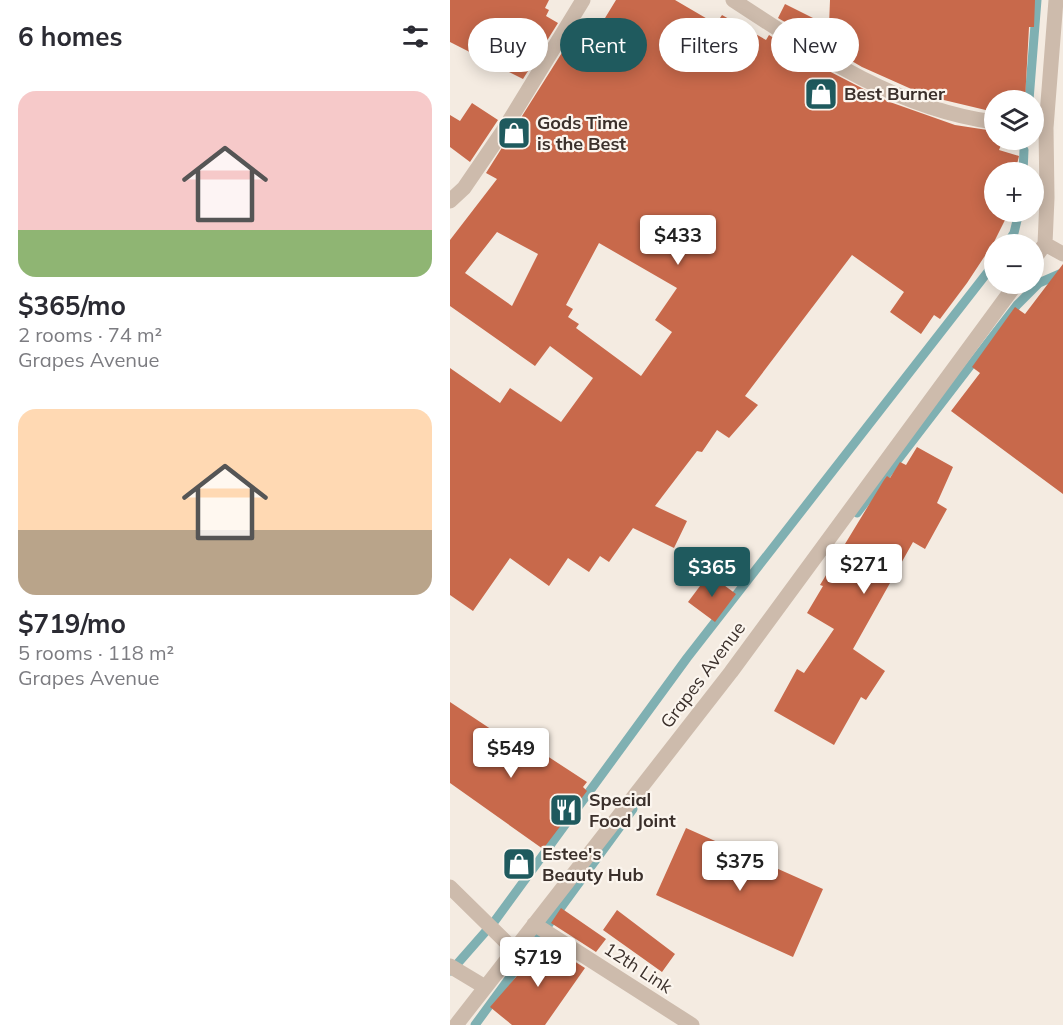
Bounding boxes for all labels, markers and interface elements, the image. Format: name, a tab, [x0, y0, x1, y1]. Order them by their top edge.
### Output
chip: Buy	[468, 18, 548, 72]
chip: Rent	[560, 18, 647, 72]
chip: Filters	[659, 18, 759, 72]
chip: New	[771, 18, 859, 72]
text: 6 homes	[18, 20, 122, 53]
icon: filters	[399, 20, 432, 53]
shop icon: Best Burner	[803, 76, 839, 112]
place label: Best Burner	[844, 82, 946, 105]
map controls	[984, 90, 1044, 294]
button: layers	[984, 90, 1044, 150]
place label: Gods Time is the Best	[537, 111, 628, 155]
shop icon: Gods Time is the Best	[496, 115, 532, 151]
icon: home	[171, 130, 279, 238]
button: +	[984, 162, 1044, 222]
pin: $433	[642, 215, 714, 266]
text: $433	[654, 222, 702, 247]
button: −	[984, 234, 1044, 294]
text: $365/mo	[18, 289, 126, 322]
text: 2 rooms · 74 m²	[18, 322, 162, 347]
text: Grapes Avenue	[18, 347, 159, 372]
icon: home	[171, 448, 279, 556]
pin: $271	[828, 544, 900, 595]
pin: $365	[676, 547, 748, 598]
text: $271	[840, 551, 888, 576]
text: $365	[688, 554, 736, 579]
text: $719/mo	[18, 607, 126, 640]
street label: Grapes Avenue	[655, 617, 750, 732]
text: 5 rooms · 118 m²	[18, 640, 174, 665]
text: Grapes Avenue	[18, 665, 159, 690]
pin: $549	[475, 728, 547, 779]
text: $549	[487, 735, 535, 760]
place label: Special Food Joint	[589, 788, 676, 832]
restaurant icon: Special Food Joint	[548, 792, 584, 828]
pin: $375	[704, 841, 776, 892]
place label: Estee's Beauty Hub	[542, 842, 644, 886]
shop icon: Estee's Beauty Hub	[501, 846, 537, 882]
text: $375	[716, 848, 764, 873]
pin: $719	[502, 937, 574, 988]
street label: 12th Link	[600, 937, 677, 999]
text: $719	[514, 944, 562, 969]

